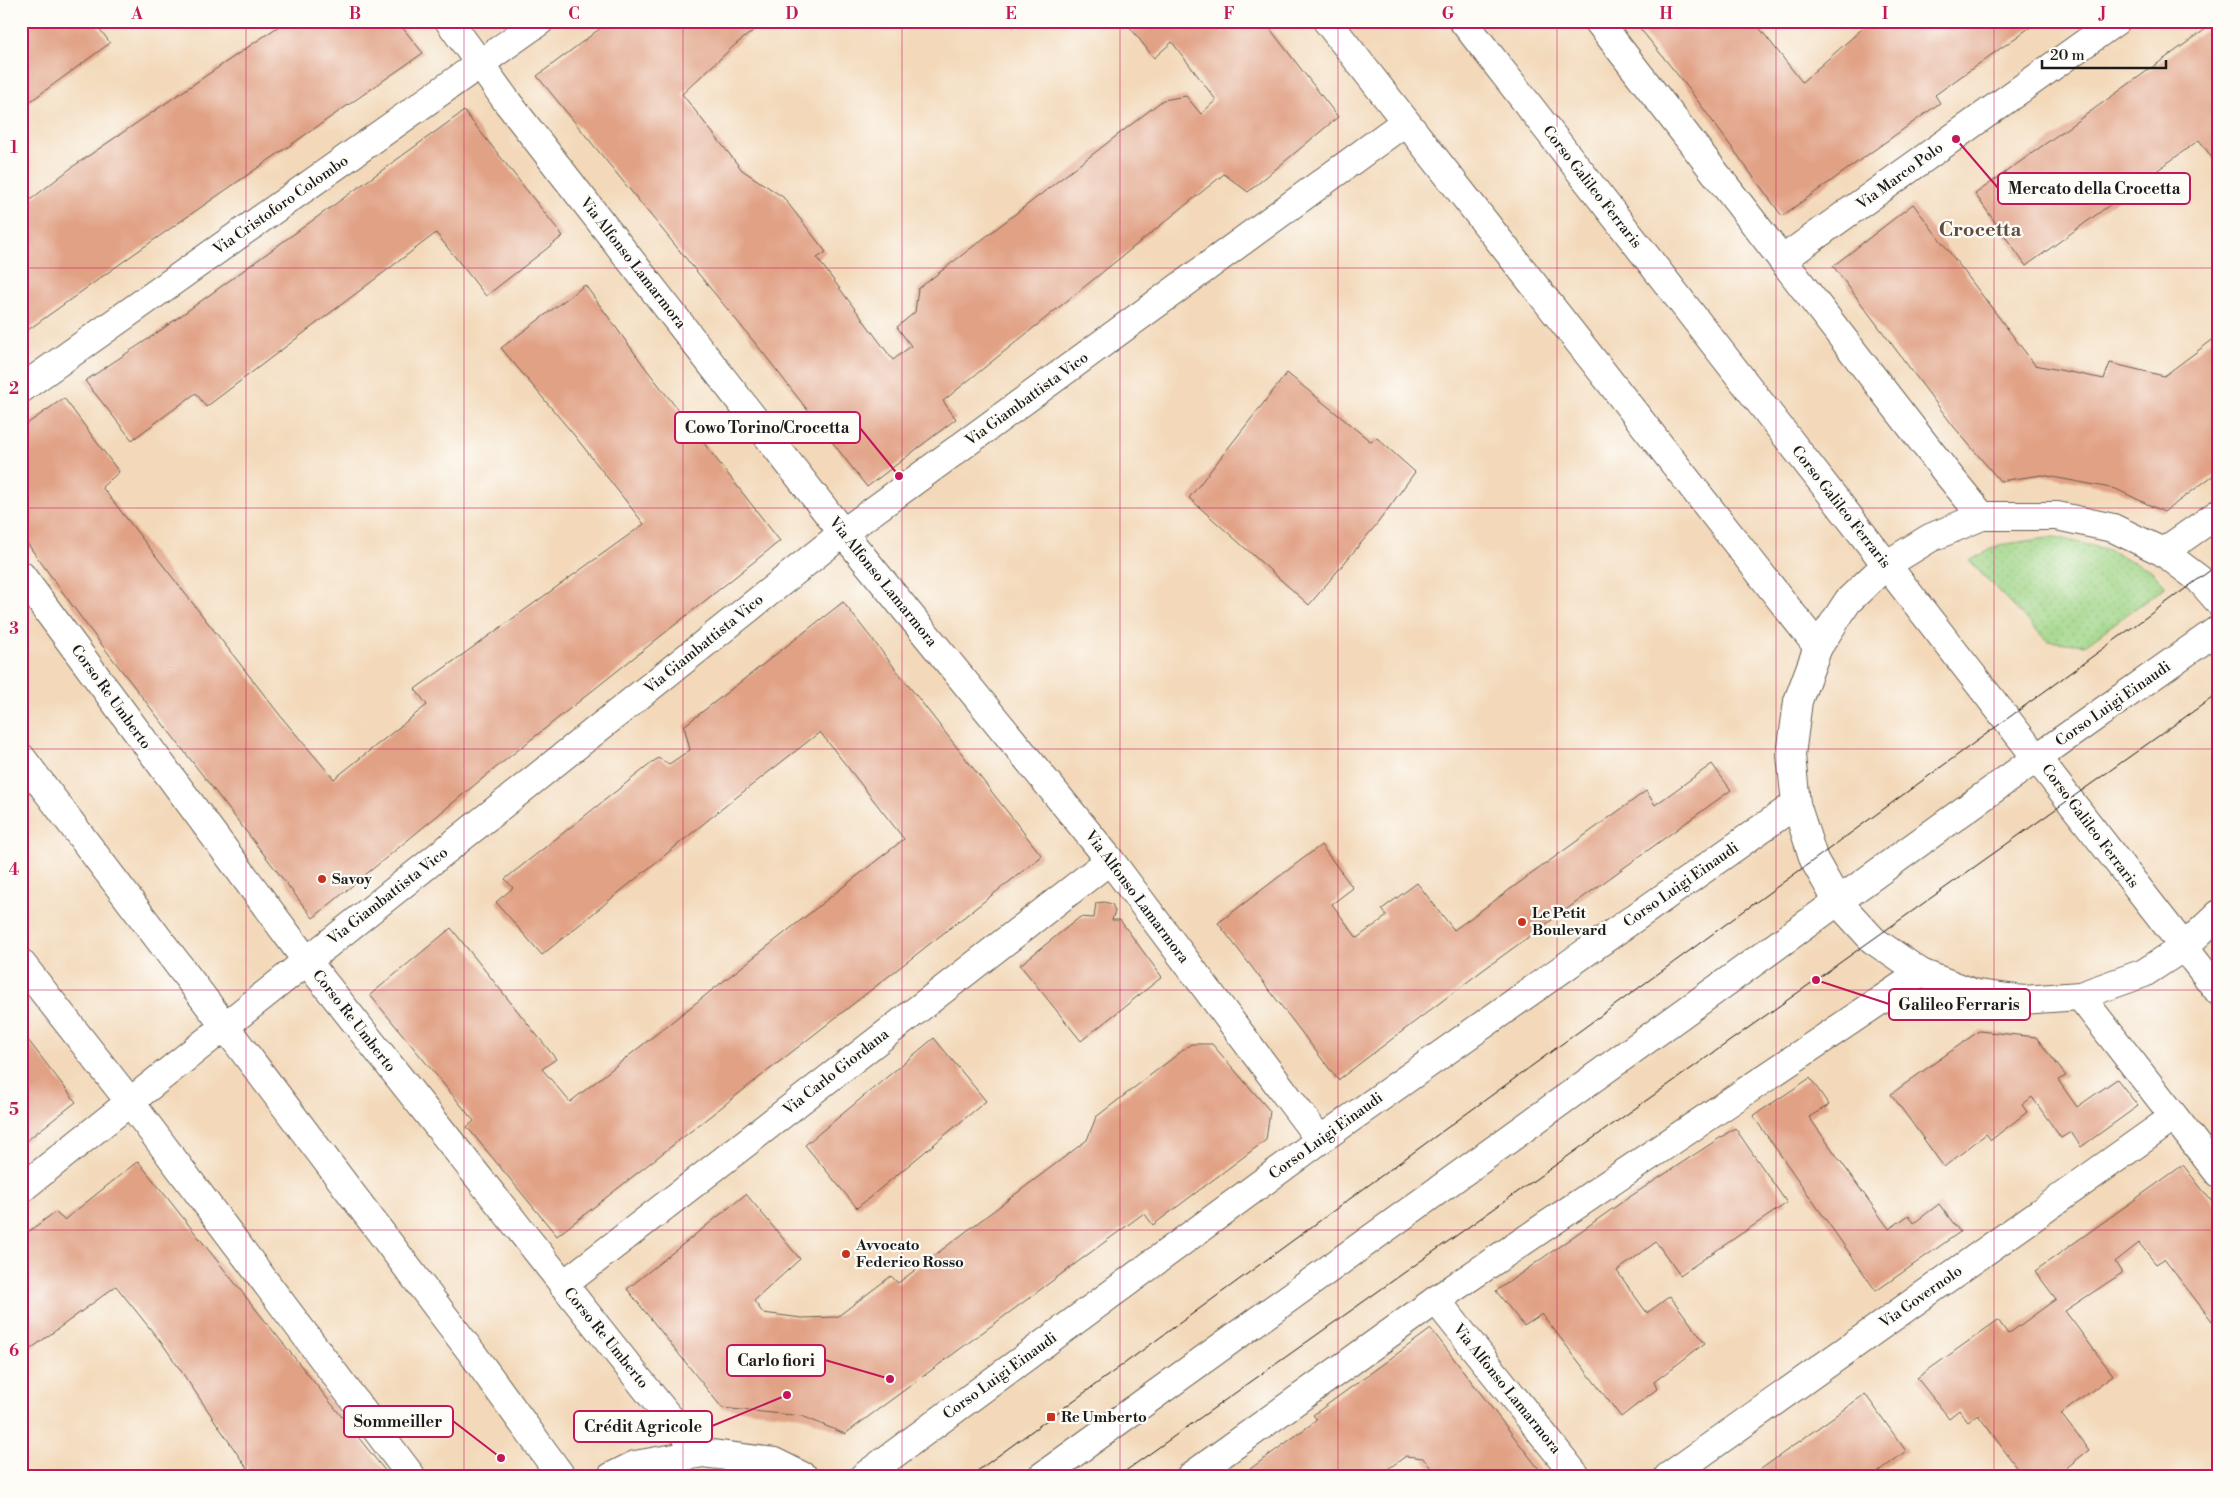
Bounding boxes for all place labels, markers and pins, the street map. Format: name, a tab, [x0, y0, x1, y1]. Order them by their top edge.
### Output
callout: Mercato della Crocetta	[1998, 173, 2190, 204]
callout: Cowo Torino/Crocetta	[675, 412, 860, 443]
place label: Savoy	[332, 870, 372, 889]
marker: Savoy	[316, 873, 328, 885]
place label: Le Petit Boulevard	[1532, 904, 1607, 940]
marker: Le Petit Boulevard	[1516, 916, 1528, 928]
callout: Galileo Ferraris	[1889, 989, 2030, 1020]
place label: Avvocato Federico Rosso	[855, 1236, 964, 1272]
marker: Avvocato Federico Rosso	[840, 1248, 852, 1260]
callout: Carlo fiori	[727, 1345, 825, 1376]
callout: Sommeiller	[344, 1406, 453, 1437]
place label: Re Umberto	[1061, 1408, 1147, 1427]
callout: Crédit Agricole	[574, 1411, 712, 1442]
marker: Re Umberto	[1045, 1411, 1057, 1423]

